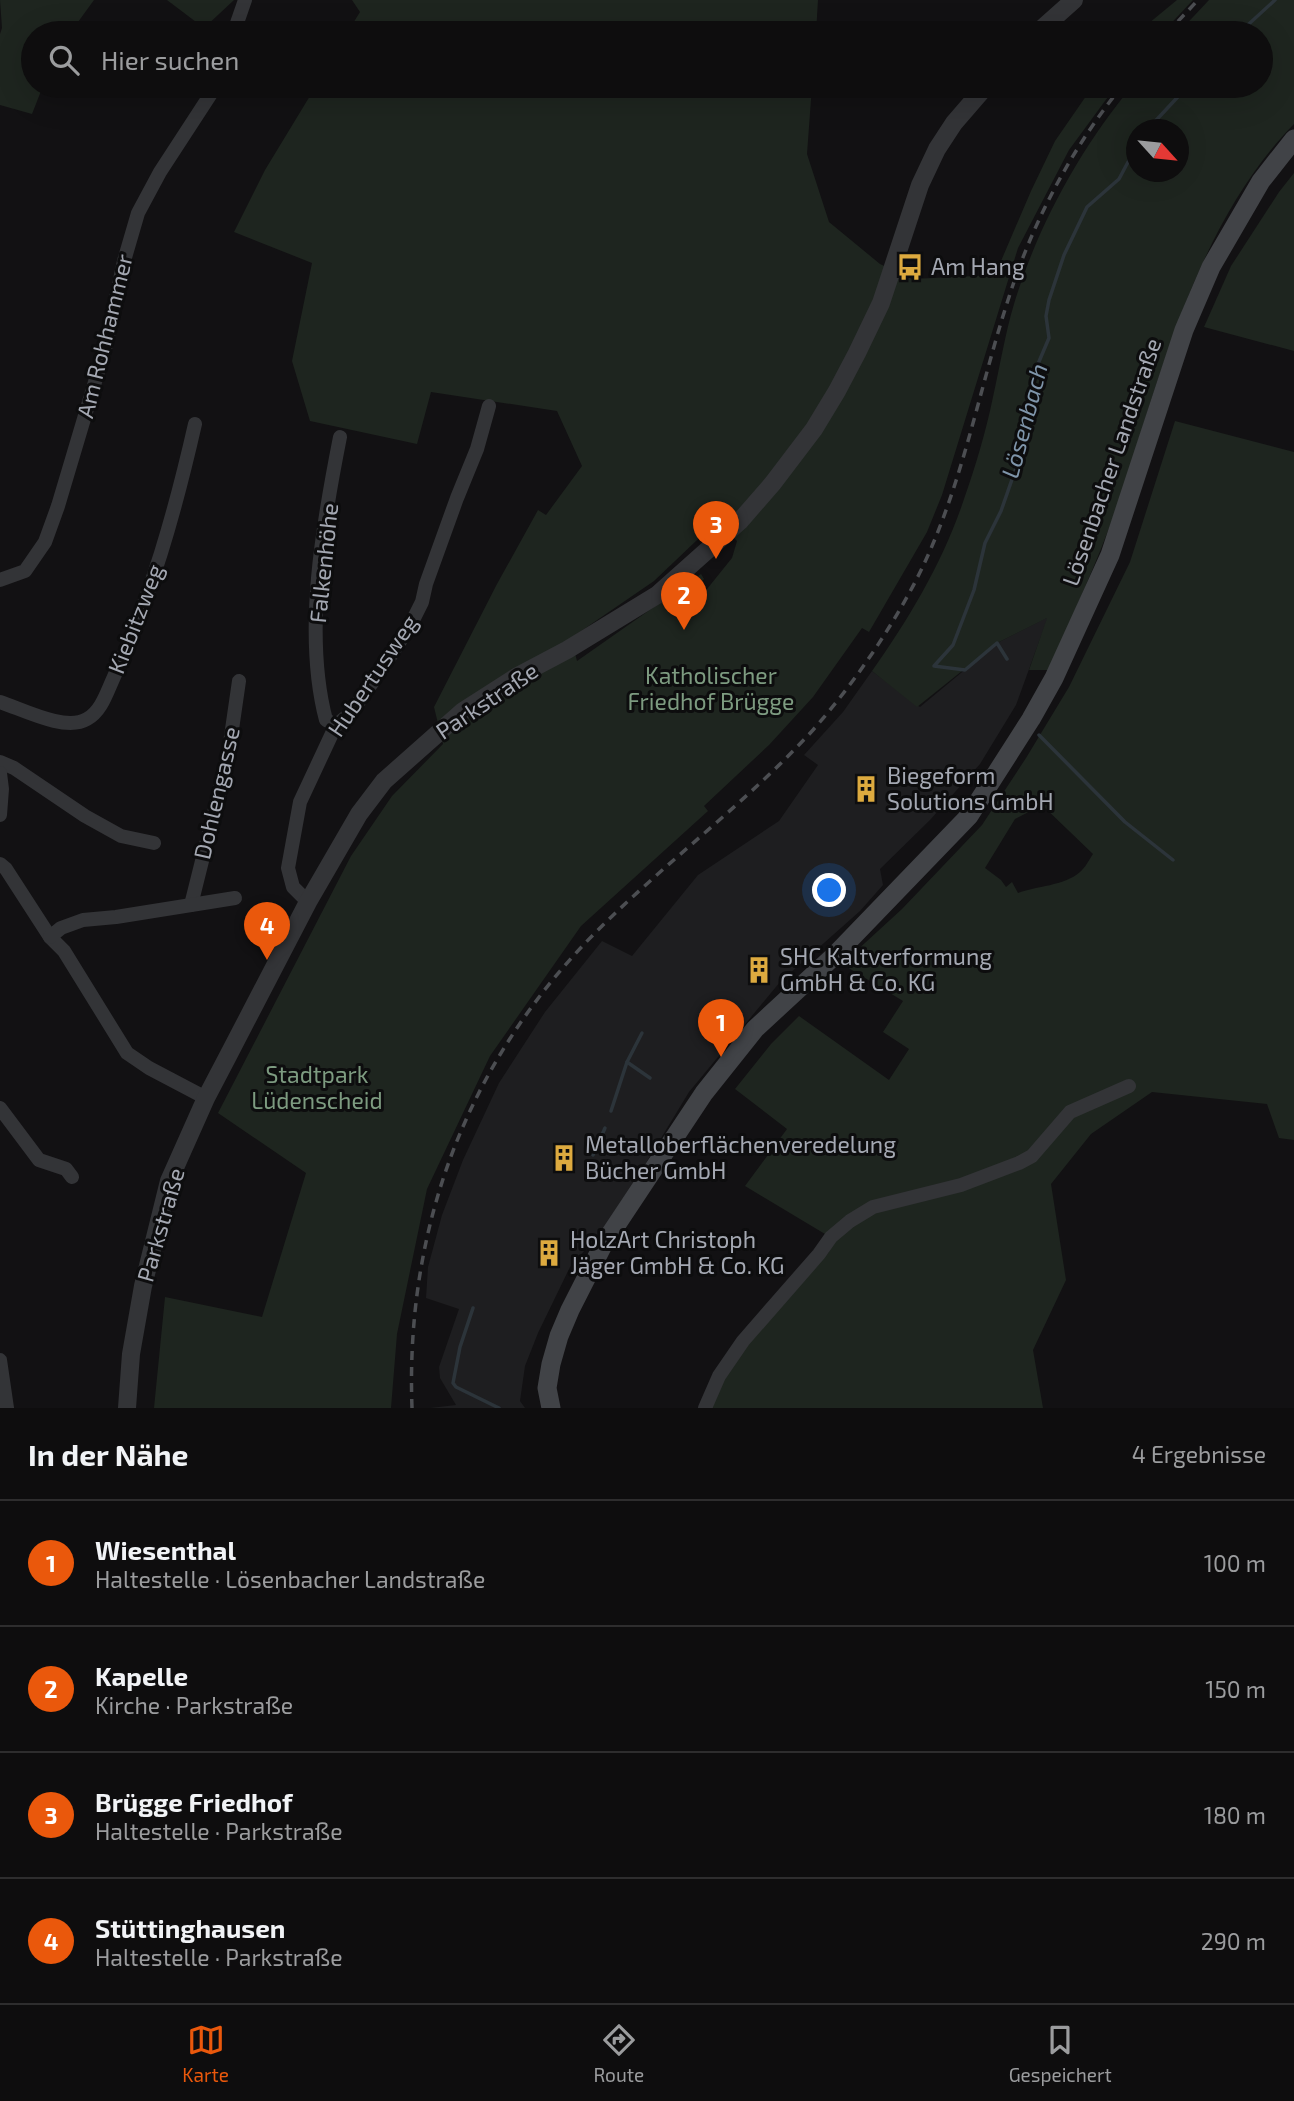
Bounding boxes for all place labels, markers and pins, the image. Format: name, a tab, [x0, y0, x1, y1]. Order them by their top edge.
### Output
bus stop icon: Am Hang	[895, 252, 925, 282]
place label: Am Hang	[931, 252, 1025, 280]
pin: 3	[693, 501, 739, 559]
pin: 2	[661, 572, 707, 630]
place label: Biegeform Solutions GmbH	[887, 761, 1054, 815]
building icon: Biegeform Solutions GmbH	[851, 774, 881, 804]
pin: 4	[244, 902, 290, 960]
place label: SHC Kaltverformung GmbH & Co. KG	[780, 942, 992, 996]
building icon: SHC Kaltverformung GmbH & Co. KG	[744, 955, 774, 985]
pin: 1	[698, 999, 744, 1057]
place label: Metalloberflächenveredelung Bücher GmbH	[585, 1130, 896, 1184]
building icon: Metalloberflächenveredelung Bücher GmbH	[549, 1143, 579, 1173]
place label: HolzArt Christoph Jäger GmbH & Co. KG	[570, 1225, 785, 1279]
building icon: HolzArt Christoph Jäger GmbH & Co. KG	[534, 1238, 564, 1268]

